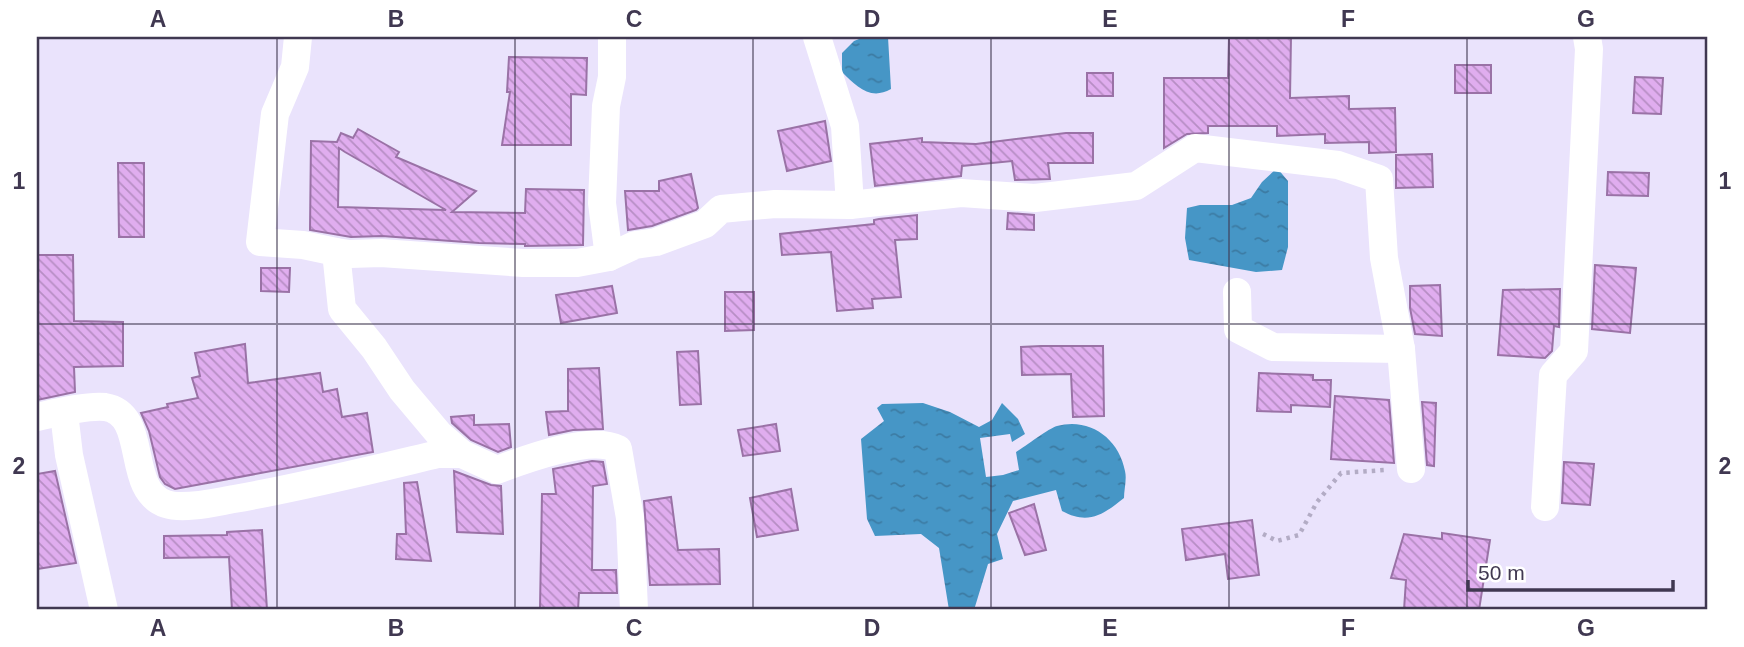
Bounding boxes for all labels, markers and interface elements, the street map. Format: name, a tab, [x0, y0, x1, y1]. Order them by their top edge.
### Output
text: A	[150, 6, 166, 32]
text: B	[388, 6, 404, 32]
text: C	[626, 6, 642, 32]
text: D	[864, 6, 880, 32]
text: E	[1102, 6, 1118, 32]
text: F	[1341, 6, 1355, 32]
text: G	[1577, 6, 1595, 32]
text: 1	[13, 168, 26, 194]
text: 1	[1719, 168, 1732, 194]
text: 2	[13, 453, 25, 479]
text: 2	[1719, 453, 1731, 479]
scale bar	[1468, 549, 1672, 593]
text: 50 m	[1478, 561, 1525, 584]
text: A	[150, 615, 166, 641]
text: B	[388, 615, 404, 641]
text: C	[626, 615, 642, 641]
text: D	[864, 615, 880, 641]
text: E	[1102, 615, 1118, 641]
text: F	[1341, 615, 1355, 641]
text: G	[1577, 615, 1595, 641]

